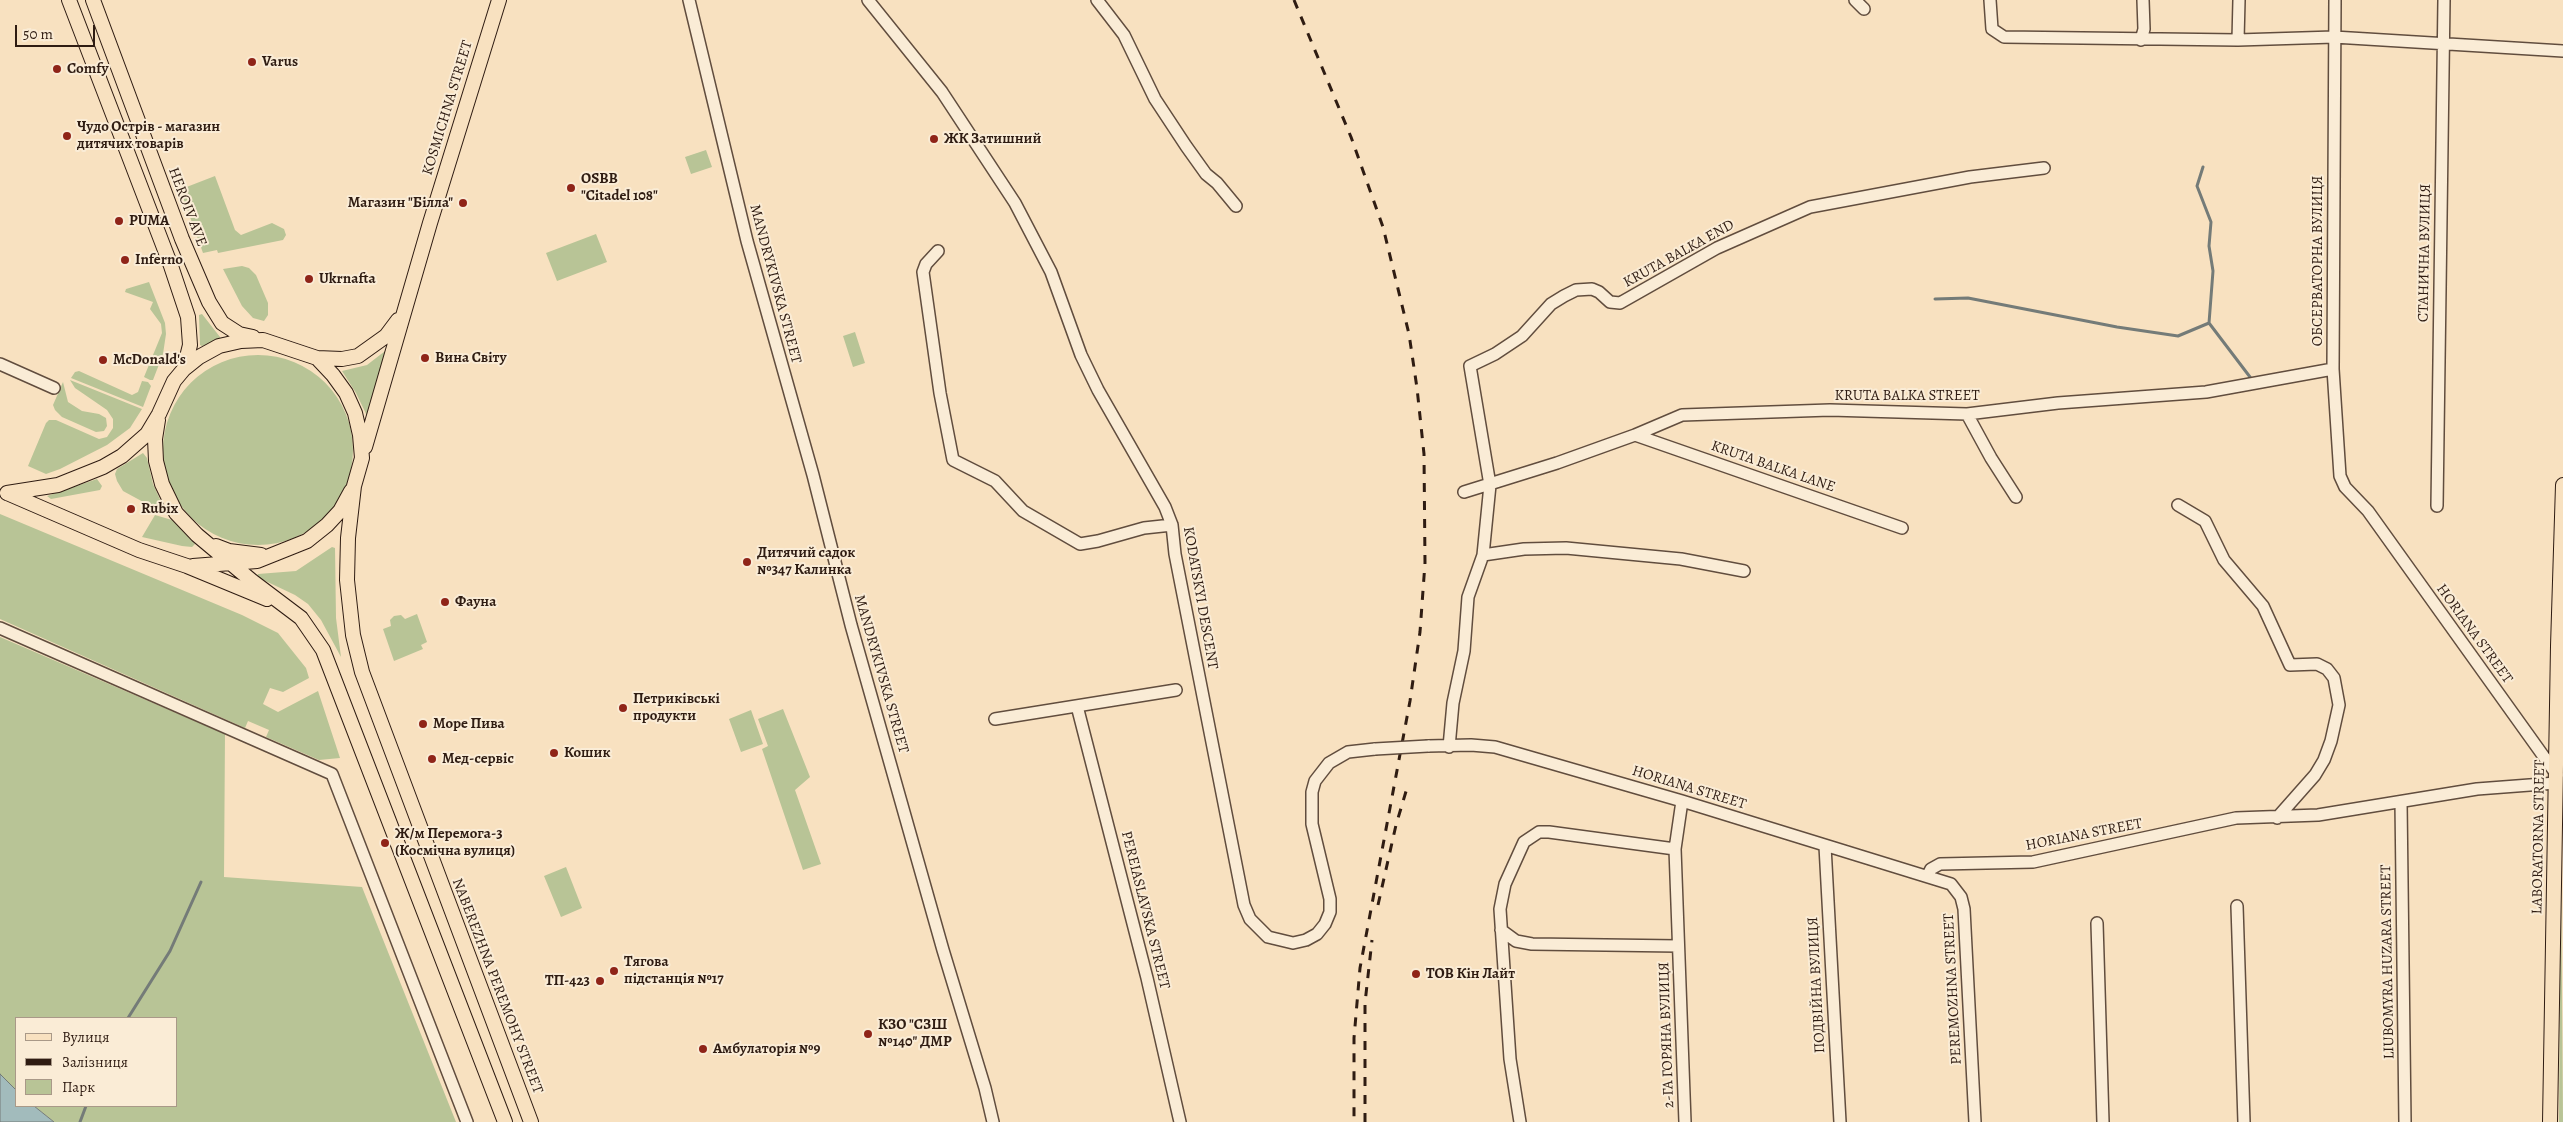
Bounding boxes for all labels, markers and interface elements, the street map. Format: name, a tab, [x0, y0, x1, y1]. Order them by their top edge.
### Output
scale bar	[18, 15, 98, 47]
text: 50 m	[23, 24, 53, 44]
street label: KOSMICHNA STREET	[419, 38, 477, 178]
place label: Varus	[262, 53, 298, 71]
marker: Varus	[246, 56, 258, 68]
place label: Comfy	[67, 60, 108, 78]
marker: Comfy	[51, 63, 63, 75]
place label: Чудо Острів - магазин дитячих товарів	[77, 118, 220, 153]
marker: Чудо Острів - магазин дитячих товарів	[61, 130, 73, 142]
place label: ЖК Затишний	[944, 130, 1041, 148]
marker: ЖК Затишний	[928, 133, 940, 145]
street label: HEROIV AVE	[164, 165, 210, 249]
place label: OSBB "Citadel 108"	[581, 170, 658, 205]
street label: ОБСЕРВАТОРНА ВУЛИЦЯ	[2309, 176, 2327, 346]
marker: OSBB "Citadel 108"	[565, 182, 577, 194]
street label: СТАНИЧНА ВУЛИЦЯ	[2415, 184, 2435, 322]
place label: Магазин "Білла"	[348, 194, 453, 212]
marker: Магазин "Білла"	[457, 197, 469, 209]
street label: MANDRYKIVSKA STREET	[745, 203, 805, 365]
place label: PUMA	[129, 212, 169, 230]
marker: PUMA	[113, 215, 125, 227]
street label: KRUTA BALKA END	[1620, 216, 1738, 292]
place label: Inferno	[135, 251, 183, 269]
marker: Inferno	[119, 254, 131, 266]
place label: Ukrnafta	[319, 270, 376, 288]
marker: Ukrnafta	[303, 273, 315, 285]
place label: Вина Світу	[435, 349, 507, 367]
place label: McDonald's	[113, 351, 186, 369]
marker: Вина Світу	[419, 352, 431, 364]
marker: McDonald's	[97, 354, 109, 366]
street label: KRUTA BALKA STREET	[1834, 387, 1980, 405]
street label: KRUTA BALKA LANE	[1708, 437, 1838, 497]
place label: Rubix	[141, 500, 178, 518]
marker: Rubix	[125, 503, 137, 515]
street label: KODATSKYI DESCENT	[1179, 525, 1221, 671]
place label: Дитячий садок №347 Калинка	[757, 544, 855, 579]
marker: Дитячий садок №347 Калинка	[741, 556, 753, 568]
street label: HORIANA STREET	[2432, 581, 2516, 687]
place label: Фауна	[455, 593, 496, 611]
street label: MANDRYKIVSKA STREET	[850, 593, 912, 755]
marker: Фауна	[439, 596, 451, 608]
place label: Петриківські продукти	[633, 690, 720, 725]
marker: Петриківські продукти	[617, 702, 629, 714]
place label: Море Пива	[433, 715, 505, 733]
marker: Море Пива	[417, 718, 429, 730]
place label: Кошик	[564, 744, 611, 762]
marker: Кошик	[548, 747, 560, 759]
place label: Мед-сервіс	[442, 750, 514, 768]
marker: Мед-сервіс	[426, 753, 438, 765]
street label: LABORATORNA STREET	[2529, 759, 2549, 915]
street label: HORIANA STREET	[1630, 762, 1748, 814]
street label: HORIANA STREET	[2024, 815, 2144, 855]
place label: Ж/м Перемога-3 (Космічна вулиця)	[395, 825, 515, 860]
street label: PEREIASLAVSKA STREET	[1117, 829, 1173, 991]
marker: Ж/м Перемога-3 (Космічна вулиця)	[379, 837, 391, 849]
street label: LIUBOMYRA HUZARA STREET	[2377, 865, 2399, 1059]
street label: NABEREZHNA PEREMOHY STREET	[448, 876, 546, 1096]
street label: PEREMOZHNA STREET	[1940, 913, 1966, 1065]
street label: ПОДВІЙНА ВУЛИЦЯ	[1804, 916, 1830, 1054]
place label: Тягова пiдстанцiя №17	[624, 953, 724, 988]
street label: 2-ГА ГОРЯНА ВУЛИЦЯ	[1655, 962, 1679, 1108]
marker: Тягова пiдстанцiя №17	[608, 965, 620, 977]
place label: ТОВ Кін Лайт	[1426, 965, 1515, 983]
marker: ТОВ Кін Лайт	[1410, 968, 1422, 980]
place label: ТП-423	[545, 972, 590, 990]
marker: ТП-423	[594, 975, 606, 987]
place label: КЗО "СЗШ №140" ДМР	[878, 1016, 952, 1051]
legend	[15, 1017, 178, 1107]
text: Вулиця	[62, 1027, 109, 1047]
marker: КЗО "СЗШ №140" ДМР	[862, 1028, 874, 1040]
place label: Амбулаторія №9	[713, 1040, 820, 1058]
marker: Амбулаторія №9	[697, 1043, 709, 1055]
text: Залізниця	[62, 1052, 128, 1072]
text: Парк	[62, 1077, 95, 1097]

